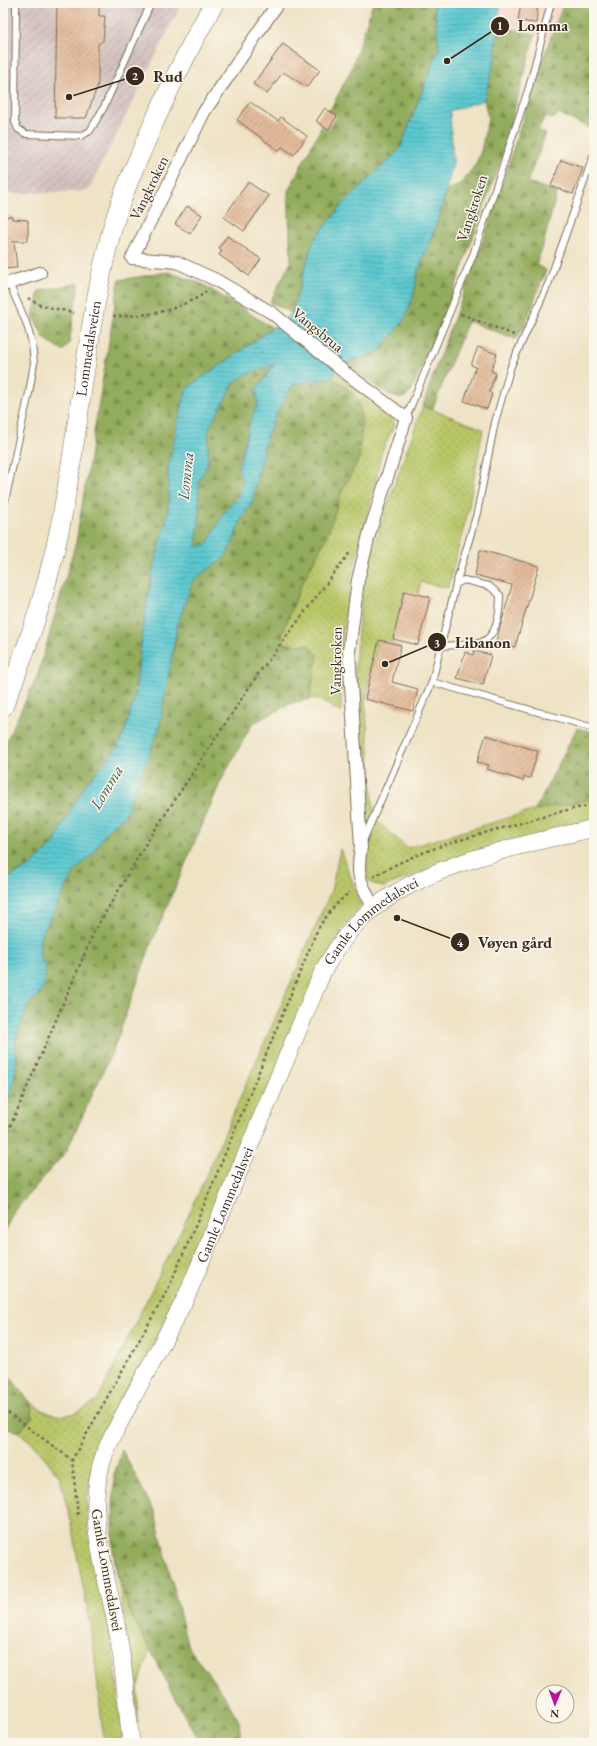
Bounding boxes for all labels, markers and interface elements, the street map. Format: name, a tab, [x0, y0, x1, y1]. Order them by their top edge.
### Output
callout: Lomma	[490, 12, 576, 40]
text: Lomma	[518, 15, 569, 36]
text: 1	[497, 18, 503, 34]
callout: Rud	[125, 62, 191, 90]
text: Rud	[153, 66, 183, 87]
text: 2	[132, 68, 139, 84]
street label: Vangkroken	[125, 153, 172, 223]
street label: Vangkroken	[452, 172, 491, 244]
street label: Lommedalsveien	[71, 299, 105, 397]
street label: Vangsbrua	[289, 303, 348, 356]
water label: Lomma	[172, 451, 198, 502]
street label: Vangkroken	[325, 626, 346, 696]
callout: Libanon	[427, 628, 519, 656]
text: Libanon	[455, 632, 511, 653]
text: 3	[434, 635, 440, 651]
water label: Lomma	[85, 761, 128, 814]
street label: Gamle Lommedalsvei	[319, 872, 421, 968]
callout: Vøyen gård	[450, 928, 560, 956]
text: Vøyen gård	[478, 932, 552, 953]
text: 4	[457, 935, 464, 951]
street label: Gamle Lommedalsvei	[192, 1143, 257, 1265]
street label: Gamle Lommedalsvei	[87, 1507, 128, 1633]
north arrow	[535, 1684, 575, 1724]
text: N	[550, 1707, 559, 1721]

